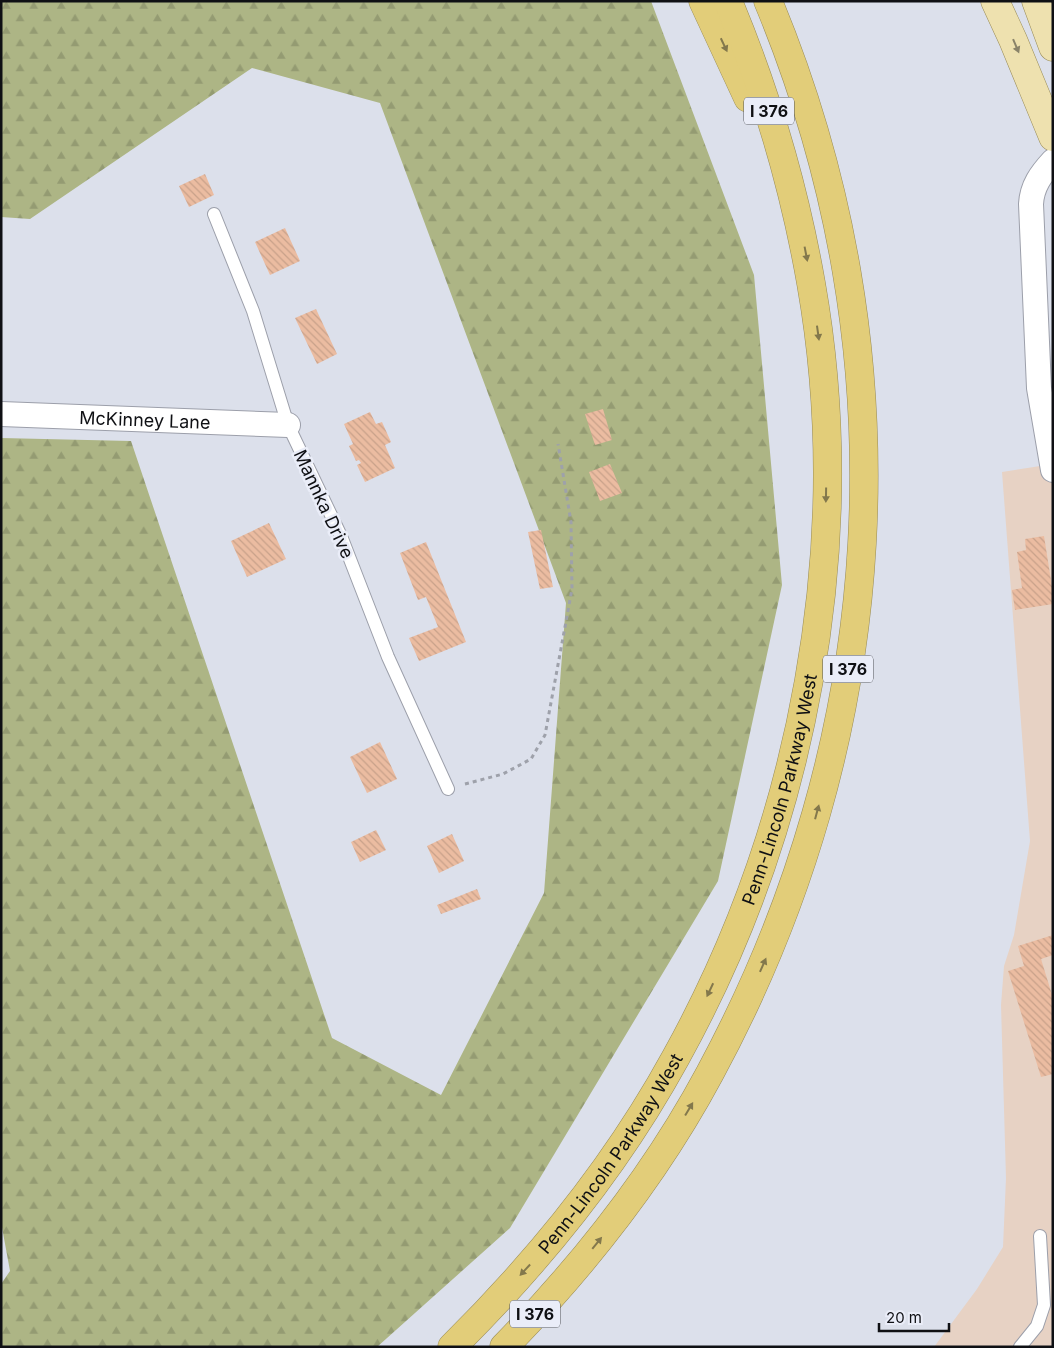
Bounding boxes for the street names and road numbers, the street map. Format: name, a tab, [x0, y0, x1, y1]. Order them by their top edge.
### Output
road number: I 376	[744, 98, 794, 124]
street label: McKinney Lane	[79, 407, 211, 433]
street label: Mannka Drive	[290, 446, 358, 562]
road number: I 376	[823, 656, 873, 682]
street label: Penn-Lincoln Parkway West	[737, 672, 820, 908]
street label: Penn-Lincoln Parkway West	[534, 1049, 687, 1257]
road number: I 376	[510, 1300, 560, 1328]

